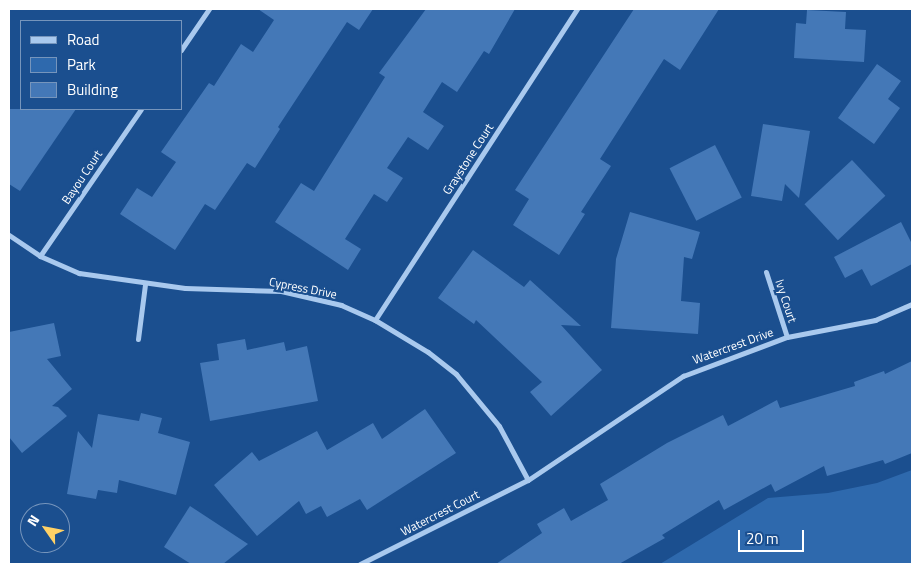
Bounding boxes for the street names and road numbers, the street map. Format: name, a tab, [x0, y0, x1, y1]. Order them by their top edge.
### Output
street label: Graystone Court	[440, 121, 496, 197]
street label: Bayou Court	[59, 147, 105, 207]
street label: Cypress Drive	[268, 274, 338, 302]
street label: Ivy Court	[772, 278, 800, 324]
street label: Watercrest Drive	[691, 325, 775, 367]
street label: Watercrest Court	[398, 487, 482, 539]

